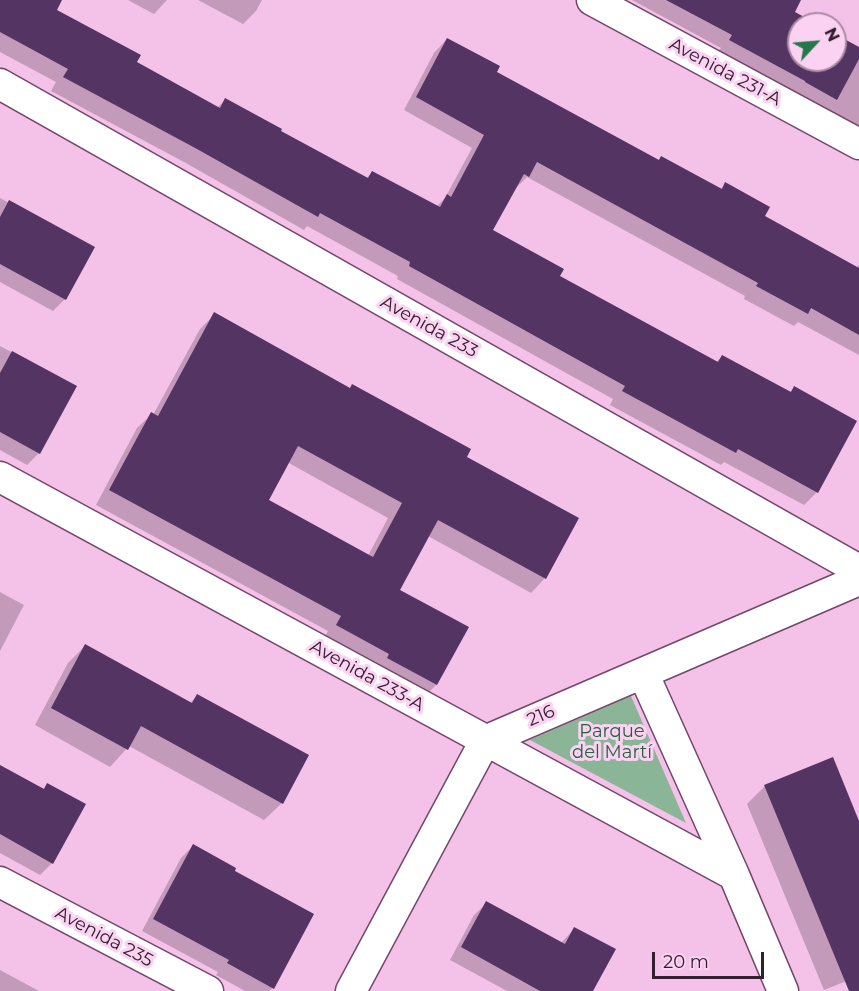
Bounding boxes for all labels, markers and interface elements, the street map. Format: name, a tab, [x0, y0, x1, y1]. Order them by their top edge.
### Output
north arrow	[787, 12, 847, 72]
text: N	[820, 25, 843, 45]
street label: Avenida 231-A	[665, 33, 785, 111]
street label: Avenida 233	[377, 291, 481, 363]
street label: Avenida 233-A	[306, 636, 428, 716]
street label: 216	[524, 701, 558, 731]
park label: Parque del Martí	[572, 721, 652, 764]
street label: Avenida 235	[51, 902, 157, 972]
scale bar	[655, 940, 768, 978]
text: 20 m	[663, 951, 709, 973]

